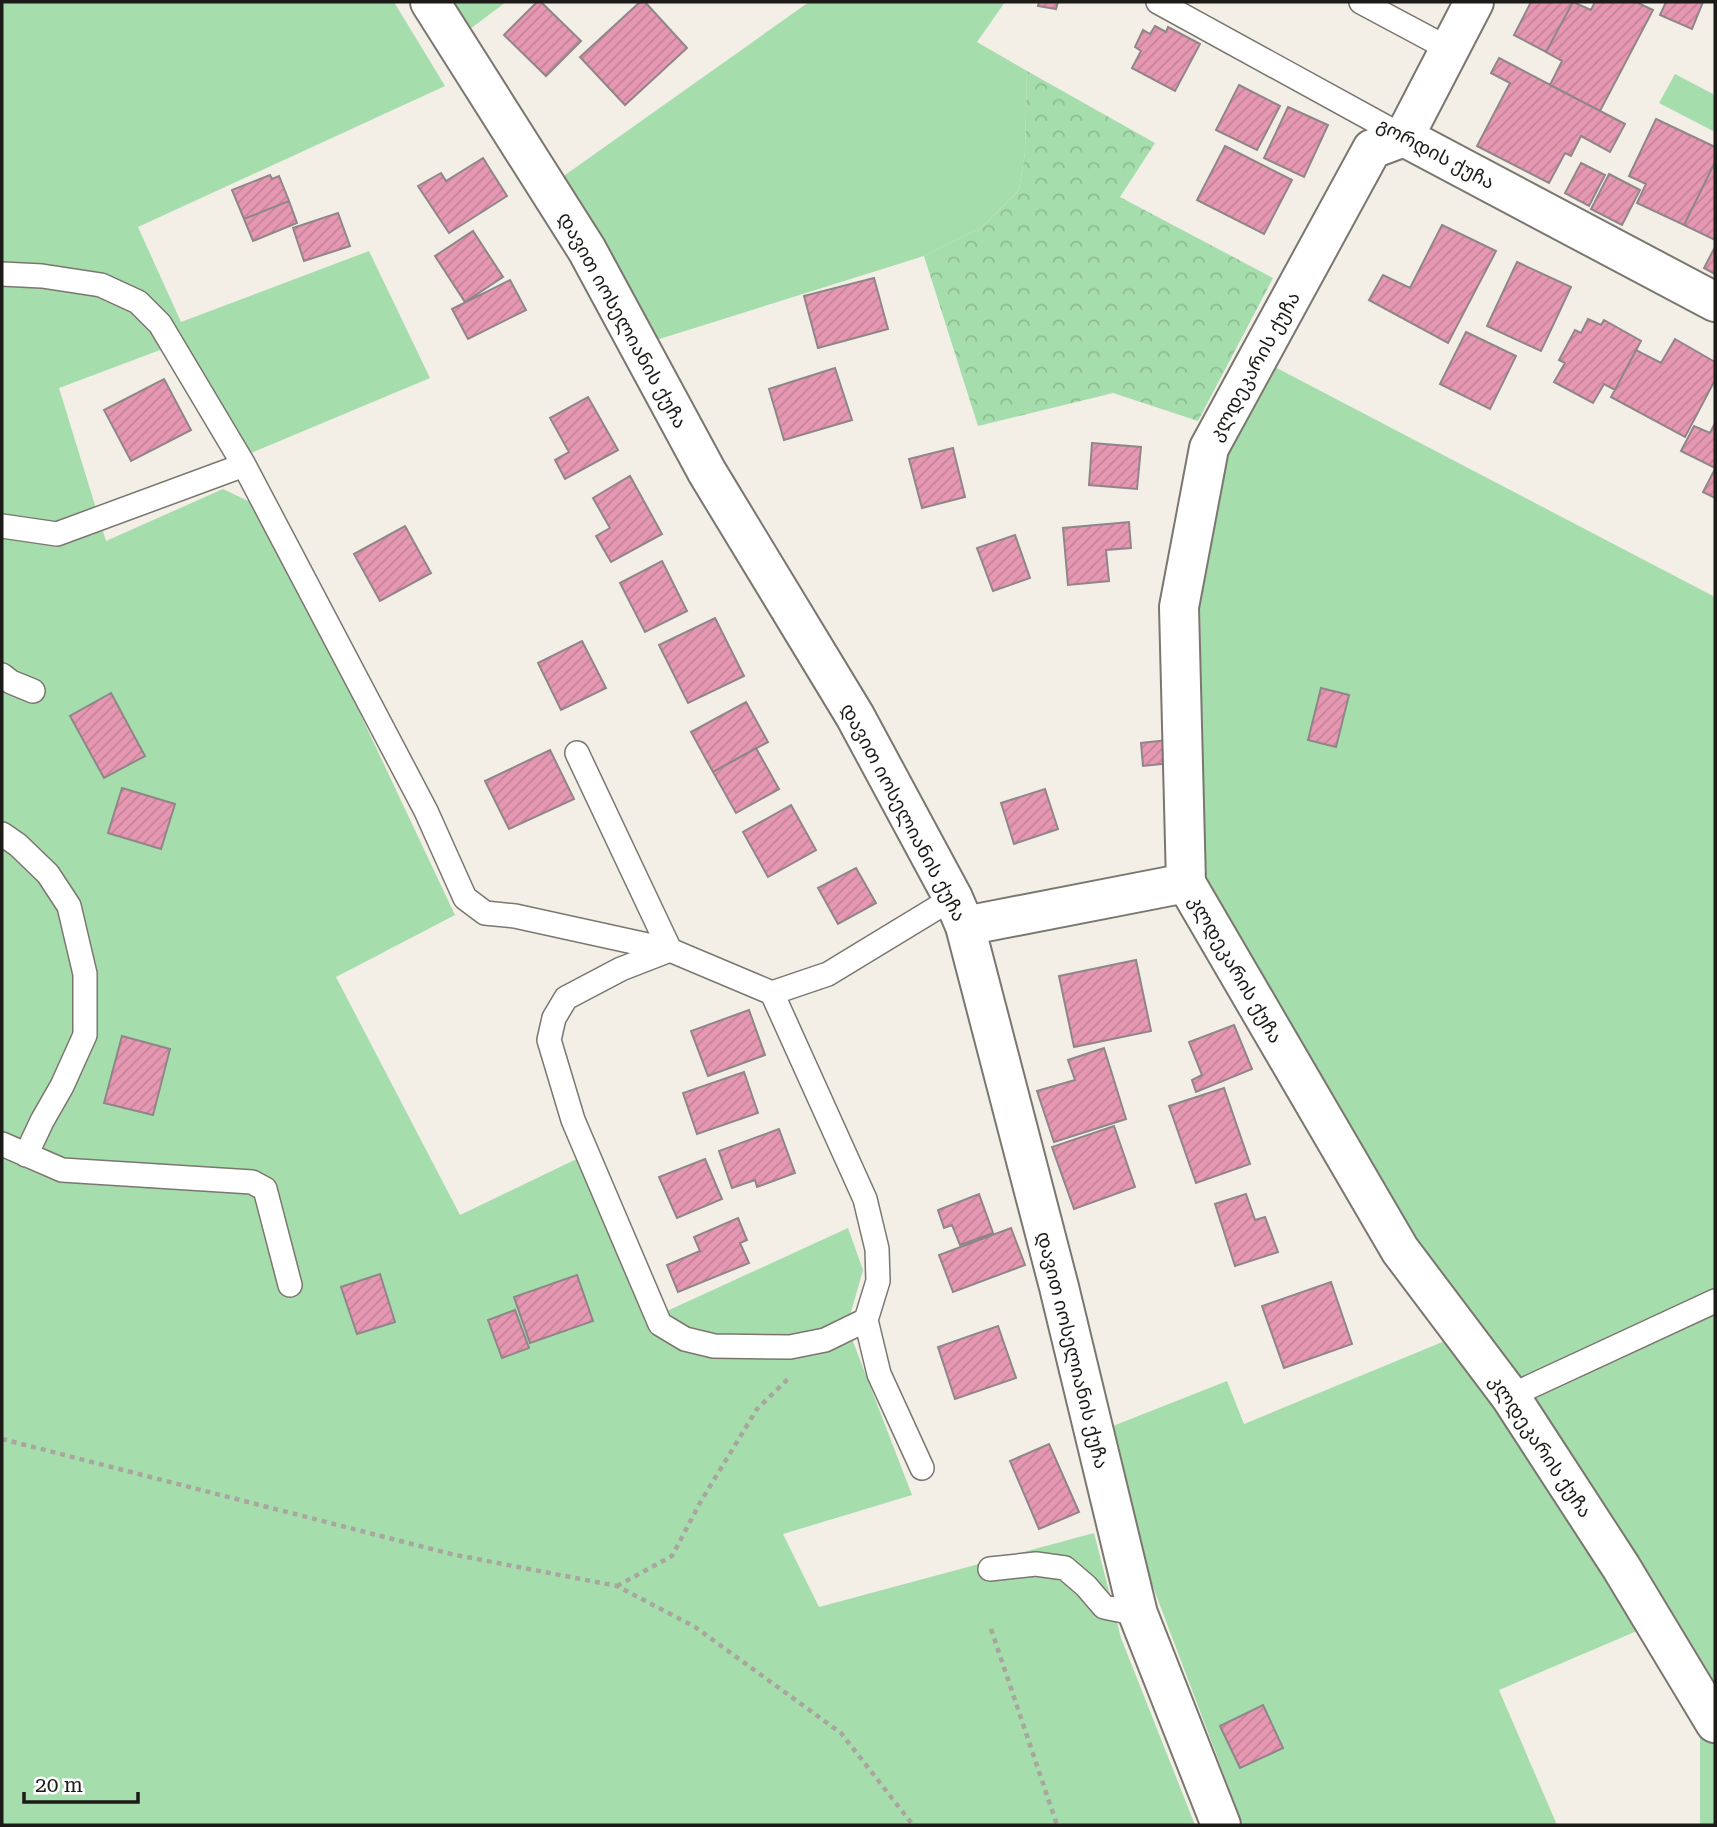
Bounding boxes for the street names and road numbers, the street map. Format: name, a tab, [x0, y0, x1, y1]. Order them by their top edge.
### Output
street label: გორდის ქუჩა	[1373, 113, 1498, 195]
street label: დავით იოსელიანის ქუჩა	[553, 208, 692, 433]
street label: კლდეკარის ქუჩა	[1204, 288, 1306, 445]
street label: დავით იოსელიანის ქუჩა	[835, 699, 971, 926]
street label: კლდეკარის ქუჩა	[1183, 891, 1287, 1048]
street label: დავით იოსელიანის ქუჩა	[1031, 1229, 1113, 1471]
street label: კლდეკარის ქუჩა	[1483, 1371, 1597, 1523]

